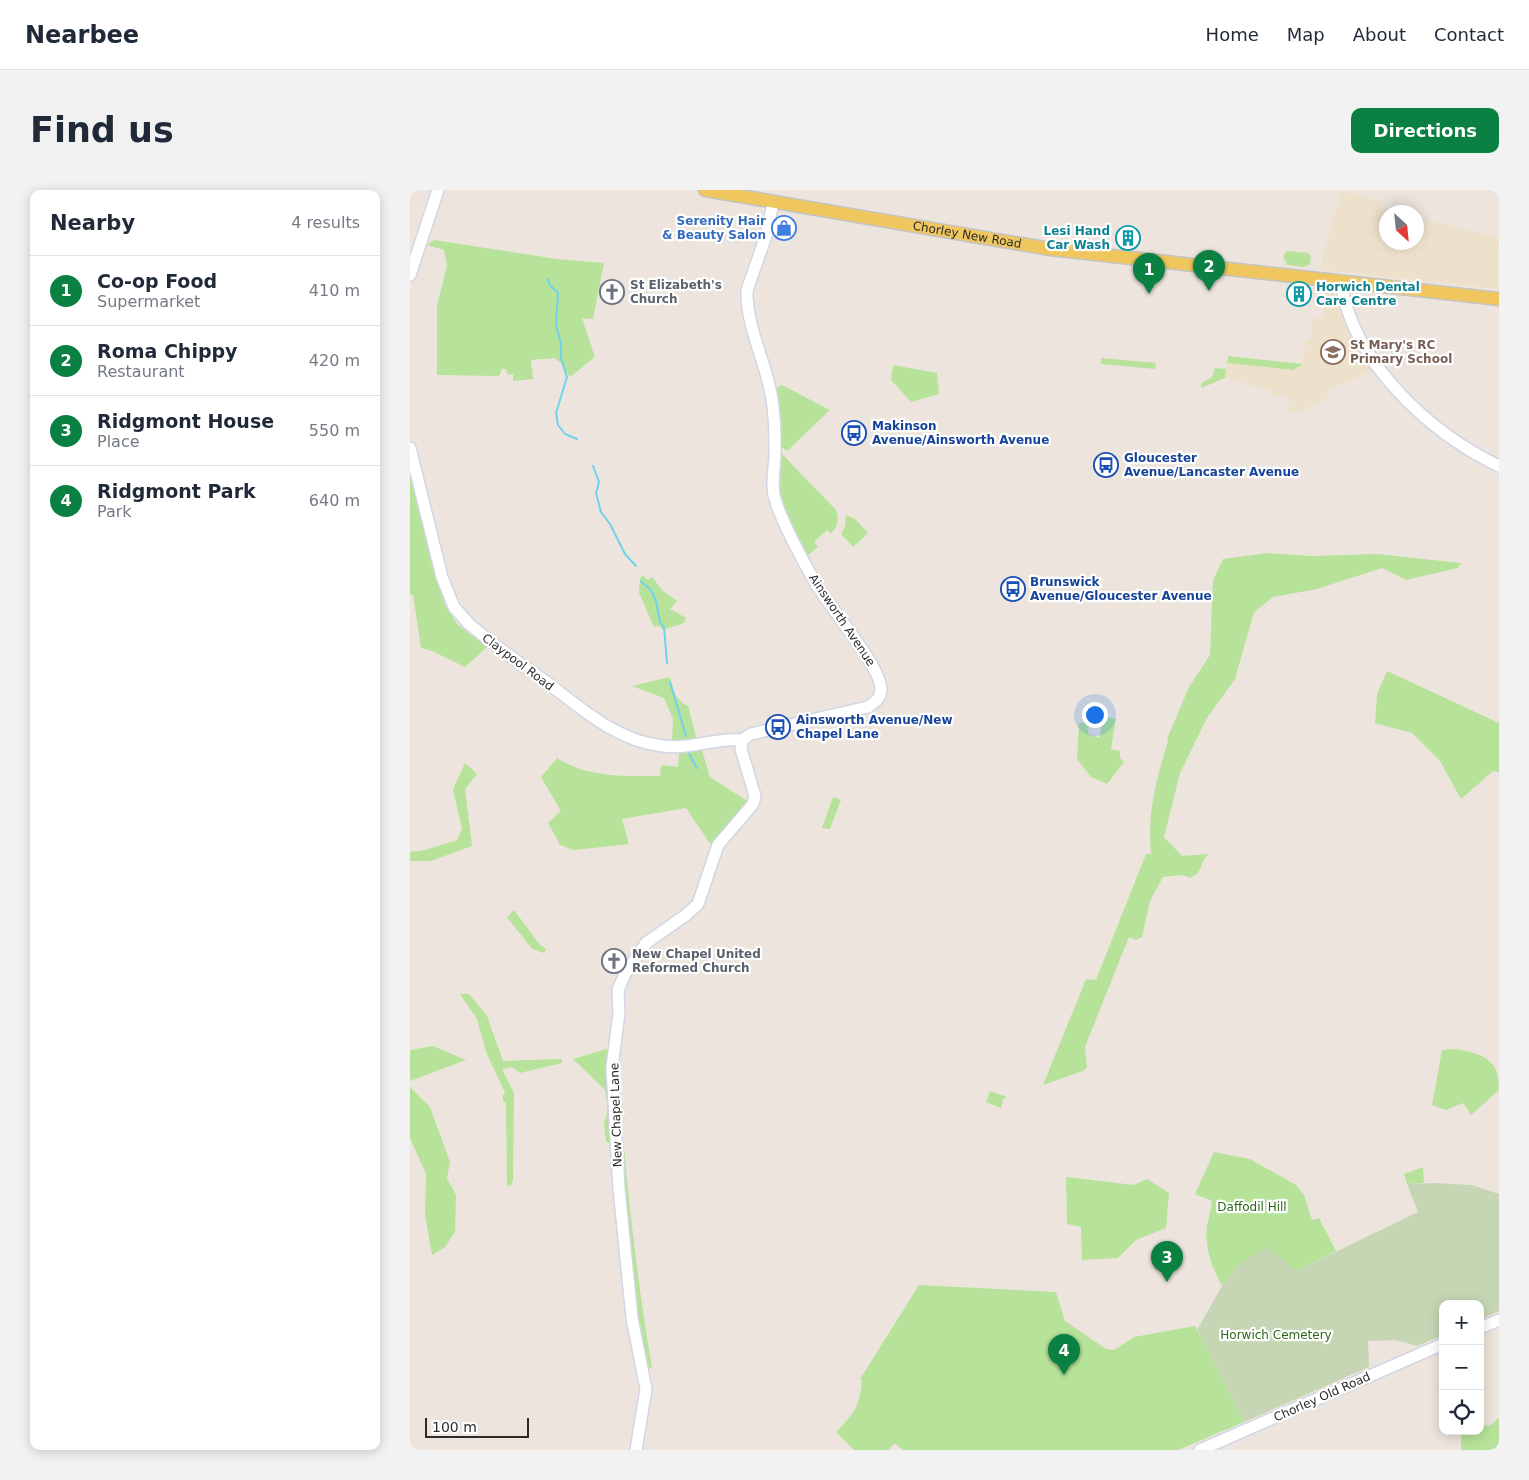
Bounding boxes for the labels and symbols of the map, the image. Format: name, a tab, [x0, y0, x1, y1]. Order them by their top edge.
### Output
north arrow	[1379, 205, 1424, 250]
place label: Serenity Hair & Beauty Salon	[662, 214, 766, 242]
shop icon: Serenity Hair & Beauty Salon	[771, 215, 797, 241]
street label: Chorley New Road	[912, 219, 1023, 251]
place label: Lesi Hand Car Wash	[1044, 224, 1110, 252]
building icon: Lesi Hand Car Wash	[1115, 225, 1141, 251]
pin: 2	[1193, 250, 1225, 291]
pin: 1	[1133, 253, 1165, 294]
place label: St Elizabeth's Church	[630, 278, 722, 306]
church icon: St Elizabeth's Church	[599, 279, 625, 305]
place label: Horwich Dental Care Centre	[1316, 280, 1420, 308]
building icon: Horwich Dental Care Centre	[1286, 281, 1312, 307]
place label: St Mary's RC Primary School	[1350, 338, 1452, 366]
school or university icon: St Mary's RC Primary School	[1320, 339, 1346, 365]
place label: Makinson Avenue/Ainsworth Avenue	[872, 419, 1049, 447]
bus stop icon: Makinson Avenue/Ainsworth Avenue	[841, 420, 867, 446]
place label: Gloucester Avenue/Lancaster Avenue	[1124, 451, 1299, 479]
bus stop icon: Gloucester Avenue/Lancaster Avenue	[1093, 452, 1119, 478]
street label: Ainsworth Avenue	[806, 571, 878, 669]
place label: Brunswick Avenue/Gloucester Avenue	[1030, 575, 1212, 603]
bus stop icon: Brunswick Avenue/Gloucester Avenue	[1000, 576, 1026, 602]
street label: Claypool Road	[480, 631, 556, 693]
your location	[1082, 702, 1108, 728]
place label: Ainsworth Avenue/New Chapel Lane	[796, 713, 953, 741]
bus stop icon: Ainsworth Avenue/New Chapel Lane	[765, 714, 791, 740]
place label: New Chapel United Reformed Church	[632, 947, 761, 975]
church icon: New Chapel United Reformed Church	[601, 948, 627, 974]
street label: New Chapel Lane	[607, 1063, 625, 1167]
park label: Daffodil Hill	[1217, 1200, 1287, 1214]
pin: 3	[1151, 1241, 1183, 1282]
park label: Horwich Cemetery	[1220, 1328, 1332, 1342]
pin: 4	[1048, 1334, 1080, 1375]
street label: Chorley Old Road	[1272, 1369, 1372, 1425]
scale bar	[425, 1415, 529, 1438]

